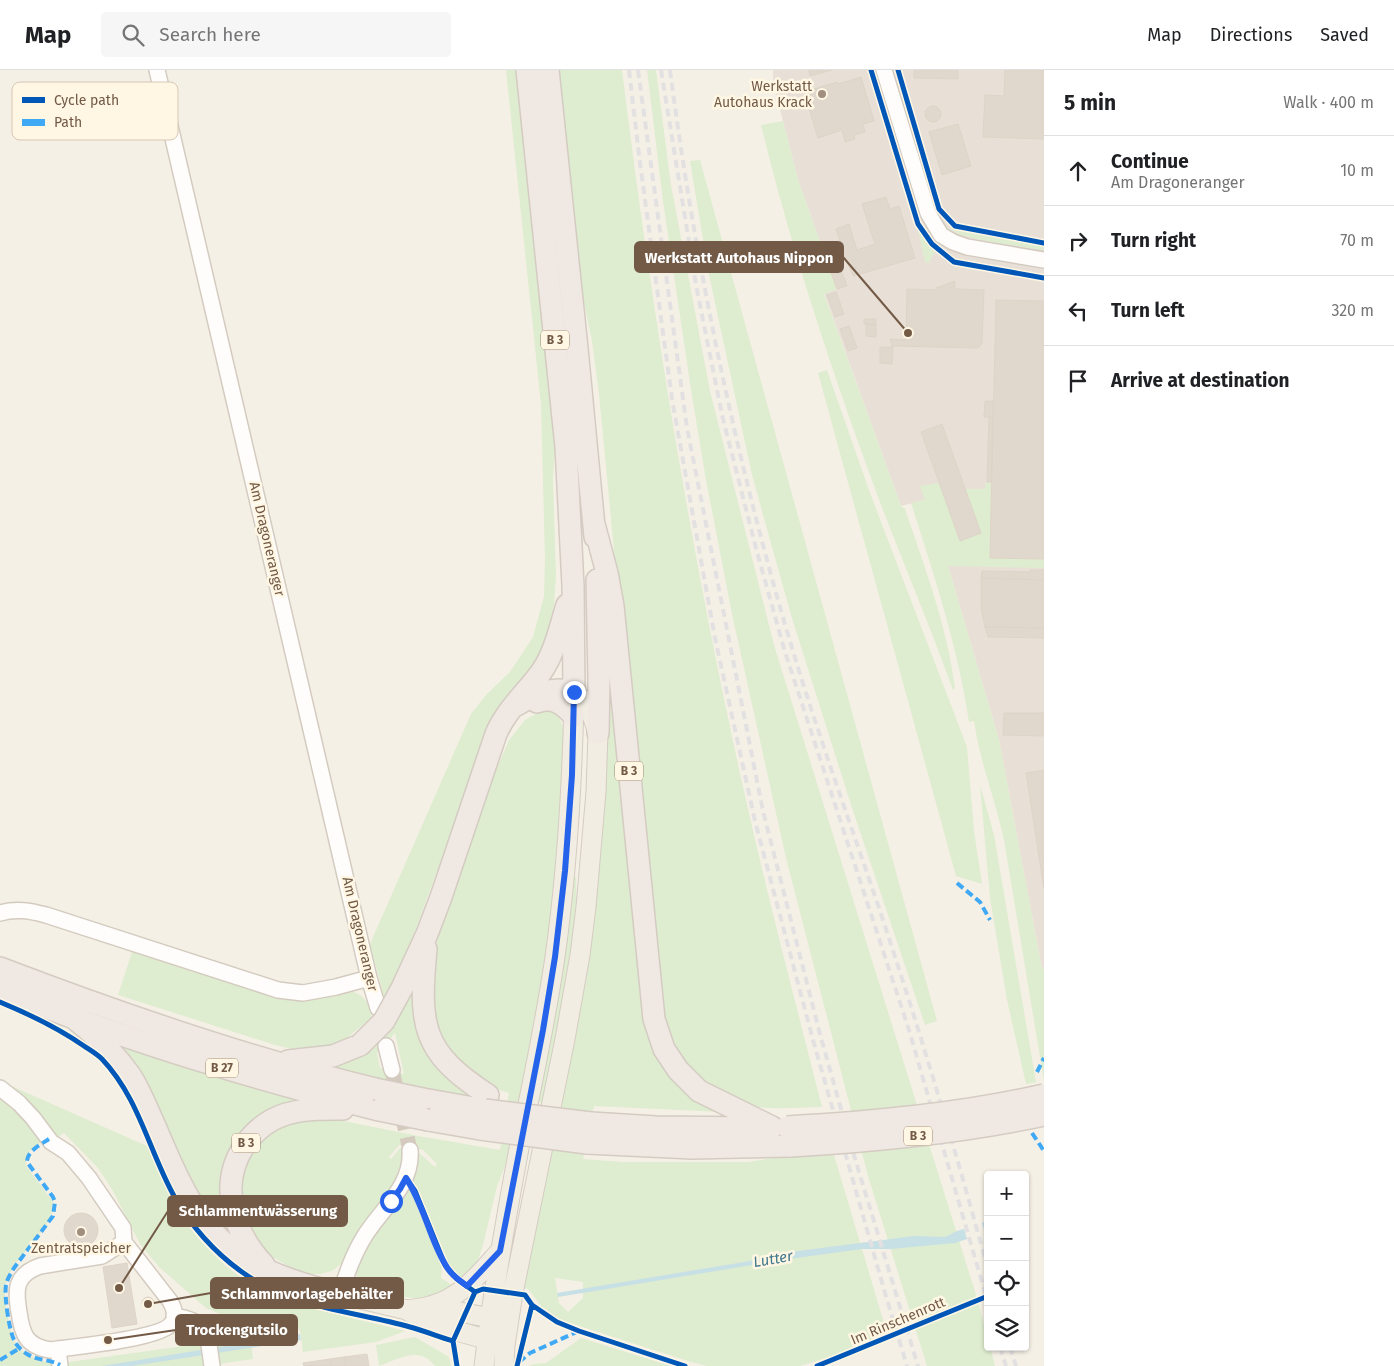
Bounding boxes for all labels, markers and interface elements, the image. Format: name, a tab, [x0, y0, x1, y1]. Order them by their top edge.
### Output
search box	[101, 12, 451, 57]
text: Map	[25, 21, 71, 49]
icon: search	[119, 21, 147, 49]
text: Search here	[159, 23, 261, 46]
text: Map	[1147, 24, 1182, 46]
text: Directions	[1210, 24, 1292, 46]
text: Saved	[1320, 24, 1369, 46]
place label: Werkstatt Autohaus Krack	[714, 78, 813, 111]
legend	[12, 82, 178, 140]
marker: Werkstatt Autohaus Krack	[816, 88, 828, 100]
text: 5 min	[1064, 90, 1116, 116]
text: Cycle path	[54, 92, 119, 109]
text: Walk · 400 m	[1283, 93, 1374, 112]
text: Path	[54, 114, 82, 131]
text: Continue	[1111, 150, 1189, 173]
icon: ahead	[1064, 157, 1092, 185]
text: 10 m	[1340, 161, 1374, 180]
text: Am Dragoneranger	[1111, 173, 1245, 192]
icon: right	[1064, 227, 1092, 255]
text: Turn right	[1111, 229, 1196, 252]
text: 70 m	[1340, 231, 1374, 250]
callout: Werkstatt Autohaus Nippon	[635, 242, 843, 272]
text: Werkstatt Autohaus Nippon	[645, 249, 833, 267]
icon: left	[1064, 297, 1092, 325]
text: Turn left	[1111, 299, 1185, 322]
text: 320 m	[1331, 301, 1374, 320]
road number: B 3	[541, 330, 569, 350]
icon: arrive	[1064, 367, 1092, 395]
text: Arrive at destination	[1111, 369, 1290, 392]
street label: Am Dragoneranger	[246, 480, 289, 599]
route end	[563, 681, 586, 704]
road number: B 3	[615, 761, 643, 780]
street label: Am Dragoneranger	[339, 875, 382, 994]
road number: B 27	[206, 1058, 238, 1078]
road number: B 3	[904, 1126, 932, 1146]
road number: B 3	[232, 1134, 260, 1152]
map controls	[984, 1171, 1029, 1351]
button: +	[984, 1171, 1029, 1216]
route start	[380, 1190, 403, 1213]
callout: Schlammentwässerung	[168, 1196, 347, 1226]
text: Schlammentwässerung	[179, 1202, 338, 1220]
button: −	[984, 1216, 1029, 1261]
marker: Zentratspeicher	[75, 1226, 87, 1238]
place label: Zentratspeicher	[31, 1240, 132, 1257]
water label: Lutter	[752, 1246, 795, 1271]
button: locate	[984, 1261, 1029, 1306]
callout: Schlammvorlagebehälter	[211, 1278, 403, 1308]
text: Schlammvorlagebehälter	[221, 1285, 394, 1303]
street label: Im Rinschenrott	[848, 1293, 949, 1349]
button: layers	[984, 1306, 1029, 1351]
callout: Trockengutsilo	[176, 1315, 297, 1345]
text: Trockengutsilo	[186, 1321, 288, 1339]

